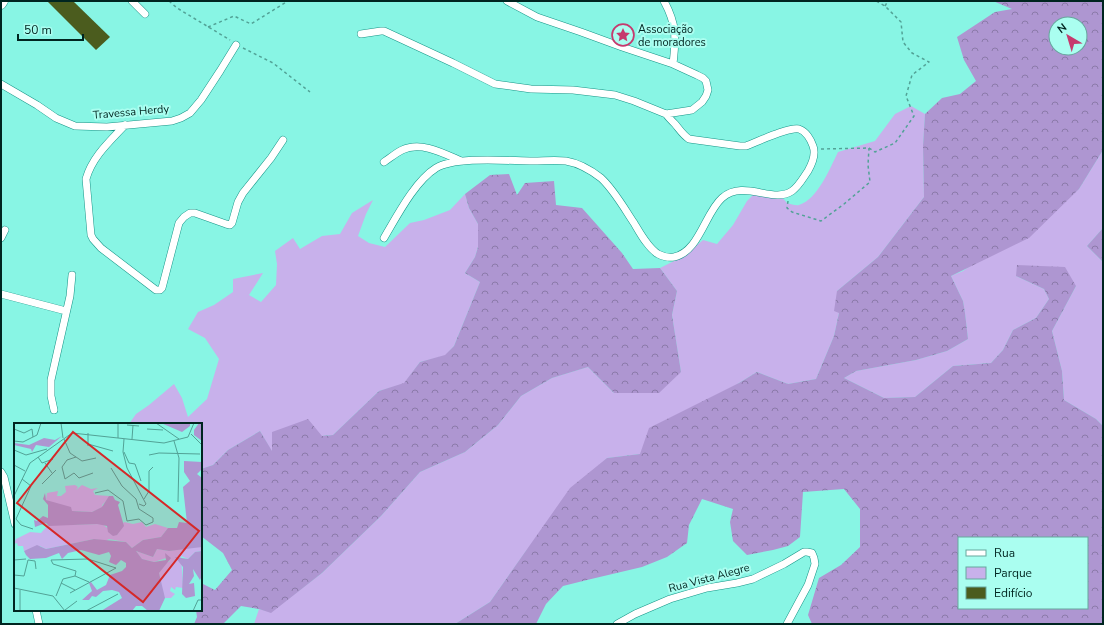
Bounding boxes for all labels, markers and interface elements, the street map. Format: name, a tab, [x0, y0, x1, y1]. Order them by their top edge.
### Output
scale bar	[18, 16, 83, 42]
north arrow	[1048, 16, 1088, 56]
text: N	[1054, 20, 1070, 37]
text: 50 m	[24, 22, 52, 38]
place icon: Associação de moradores	[610, 22, 636, 48]
place label: Associação de moradores	[638, 22, 706, 50]
street label: Travessa Herdy	[92, 101, 170, 123]
inset map	[14, 423, 202, 611]
legend	[958, 537, 1088, 609]
text: Rua	[994, 545, 1015, 561]
street label: Rua Vista Alegre	[667, 560, 751, 596]
text: Parque	[994, 565, 1032, 581]
text: Edifício	[994, 585, 1033, 601]

